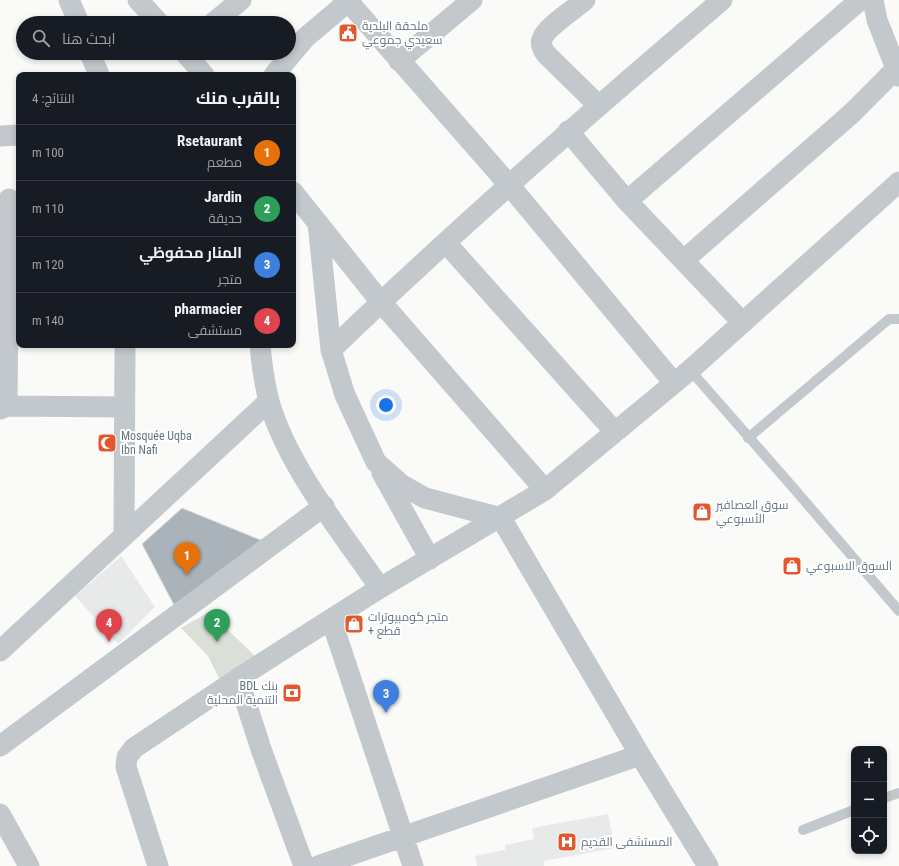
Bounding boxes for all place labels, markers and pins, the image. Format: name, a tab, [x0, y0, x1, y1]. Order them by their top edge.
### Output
place label: ملحقة البلدية سعيدي جموعي	[362, 19, 442, 50]
public building icon: ملحقة البلدية سعيدي جموعي	[337, 22, 359, 44]
place label: Mosquée Uqba Ibn Nafi	[121, 429, 192, 457]
mosque icon: Mosquée Uqba Ibn Nafi	[96, 432, 118, 454]
place label: سوق العصافير الأسبوعي	[715, 498, 788, 529]
shop icon: سوق العصافير الأسبوعي	[691, 501, 713, 523]
pin: 1	[174, 542, 200, 575]
shop icon: السوق الاسبوعي	[781, 555, 803, 577]
place label: السوق الاسبوعي	[806, 559, 892, 576]
pin: 4	[96, 609, 122, 642]
pin: 2	[204, 609, 230, 642]
place label: متجر كومبيوترات + قطع	[368, 610, 448, 639]
shop icon: متجر كومبيوترات + قطع	[343, 613, 365, 635]
place label: BDL بنك التنمية المحلية	[207, 679, 278, 707]
pin: 3	[373, 680, 399, 713]
bank icon: BDL بنك التنمية المحلية	[281, 682, 303, 704]
hospital icon: المستشفى القديم	[556, 831, 578, 853]
place label: المستشفى القديم	[581, 835, 673, 850]

